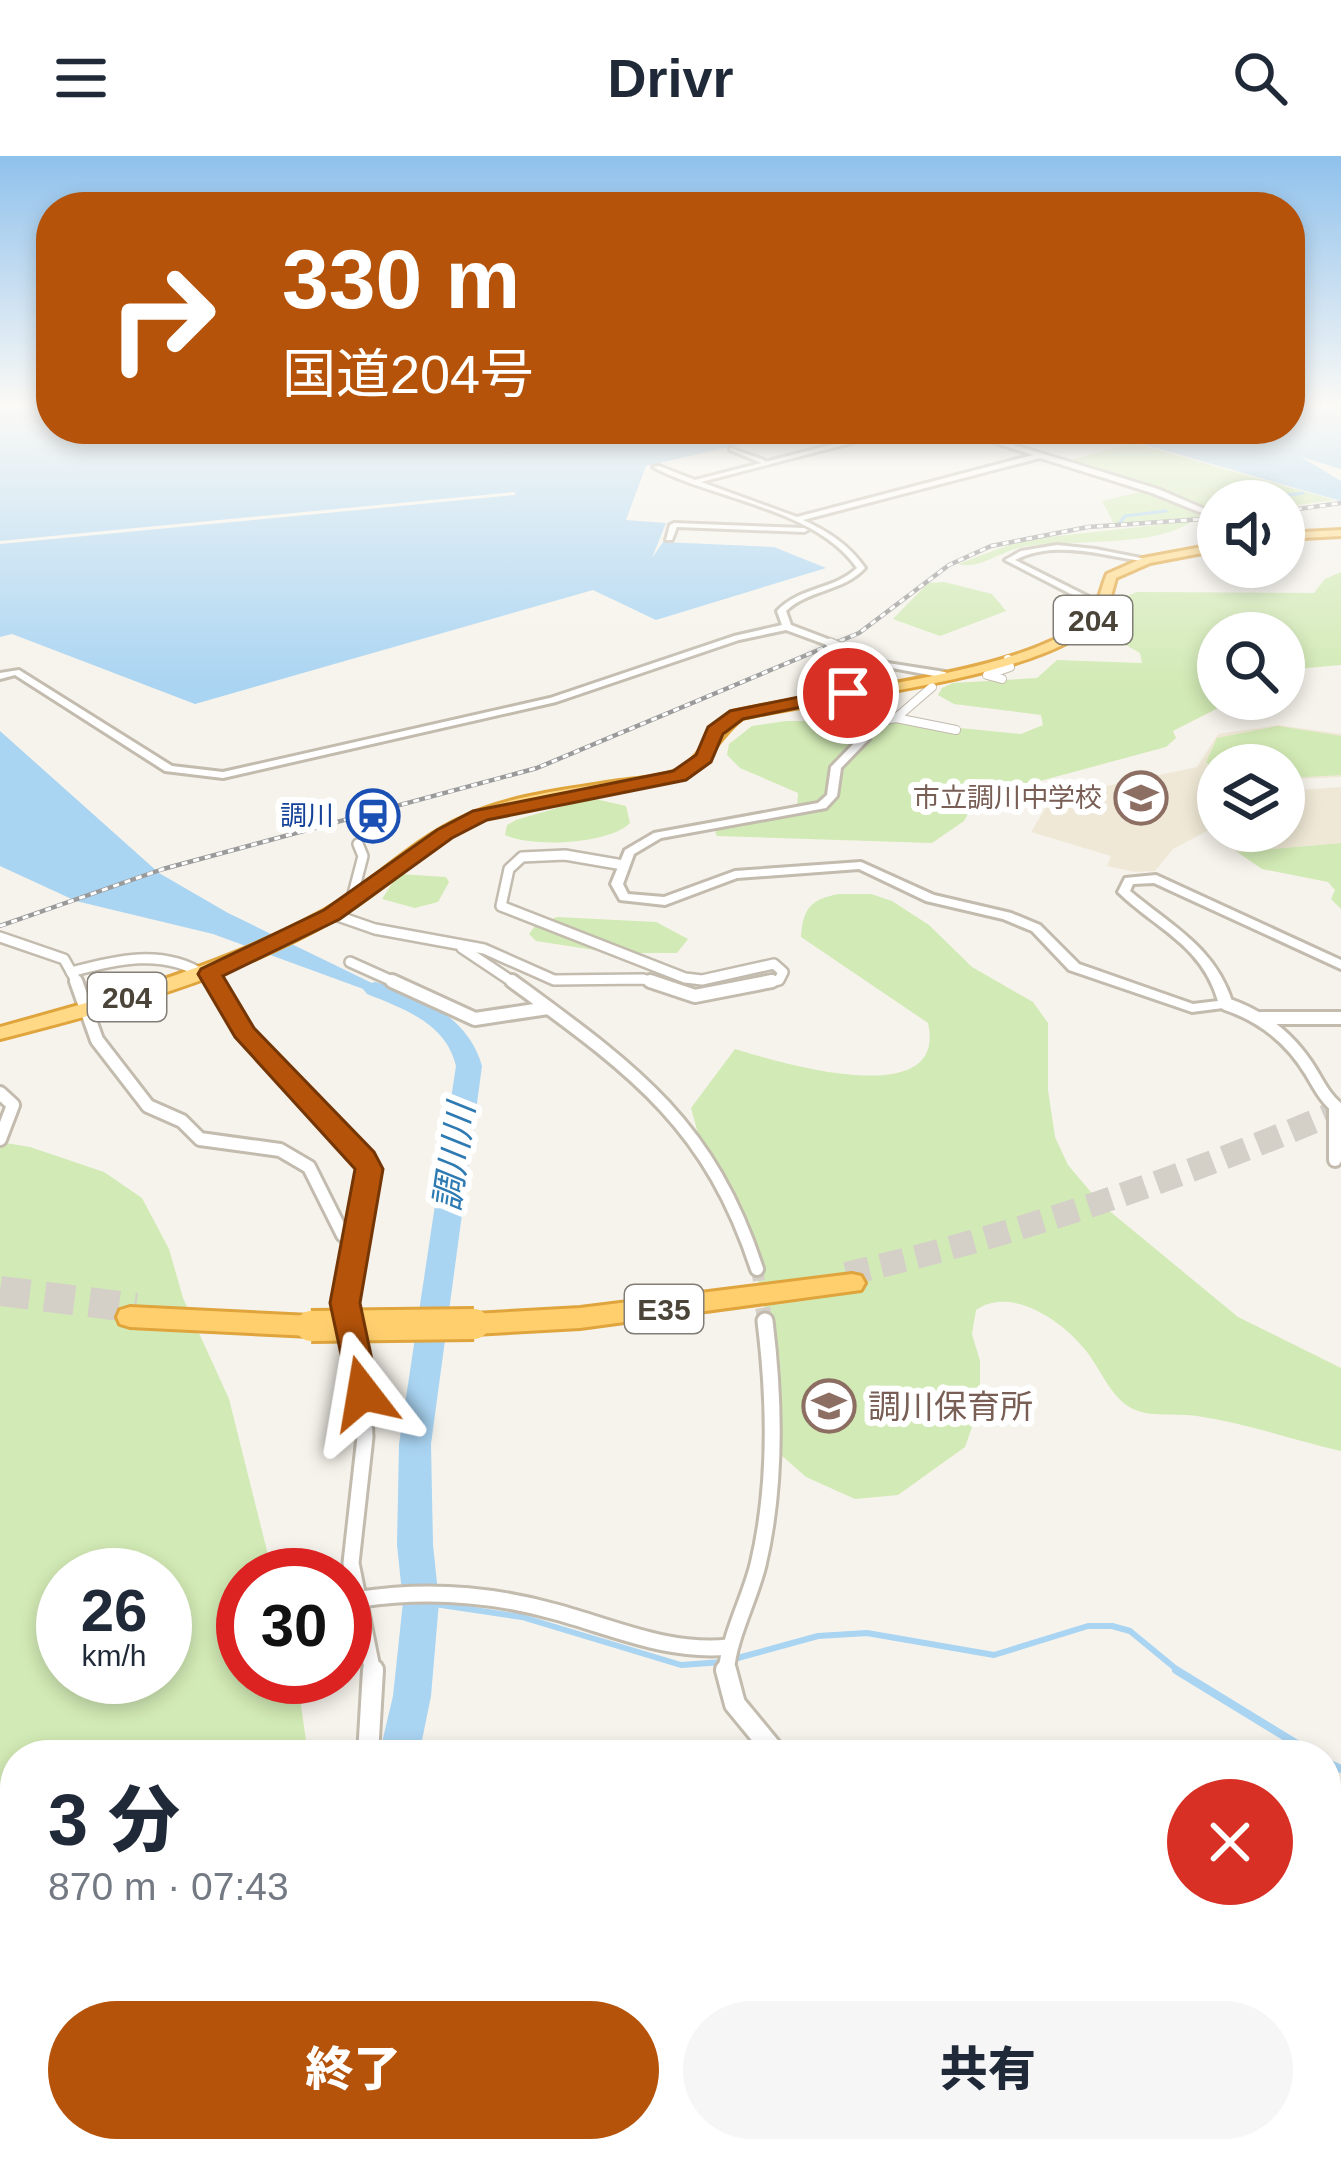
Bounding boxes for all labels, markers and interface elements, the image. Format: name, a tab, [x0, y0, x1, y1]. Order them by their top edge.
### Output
icon: menu	[48, 45, 114, 111]
icon: search	[1227, 45, 1293, 111]
text: Drivr	[607, 48, 734, 108]
text: 330 m	[282, 232, 520, 326]
icon: right	[84, 240, 240, 396]
text: 国道204号	[282, 344, 534, 404]
map controls	[1197, 480, 1305, 852]
button: sound	[1197, 480, 1305, 588]
road number: 204	[1054, 596, 1132, 644]
button: search	[1197, 612, 1305, 720]
pin	[797, 642, 899, 744]
icon: arrive	[815, 660, 881, 726]
button: layers	[1197, 744, 1305, 852]
school or university icon: 市立調川中学校	[1113, 770, 1169, 826]
place label: 市立調川中学校	[913, 783, 1102, 813]
station icon: 調川	[345, 788, 401, 844]
place label: 調川	[280, 801, 334, 831]
road number: 204	[88, 973, 166, 1021]
water label: 調川川	[426, 1097, 482, 1213]
road number: E35	[625, 1285, 703, 1333]
position arrow	[300, 1330, 426, 1456]
school or university icon: 調川保育所	[801, 1378, 857, 1434]
place label: 調川保育所	[868, 1388, 1033, 1425]
speed limit sign: 30	[216, 1548, 372, 1704]
text: 26	[81, 1577, 147, 1644]
text: km/h	[81, 1639, 147, 1672]
button: close	[1167, 1779, 1293, 1905]
text: 3 分	[48, 1780, 180, 1860]
text: 870 m · 07:43	[48, 1865, 289, 1908]
button: 終了	[48, 2001, 659, 2139]
button: 共有	[683, 2001, 1293, 2139]

